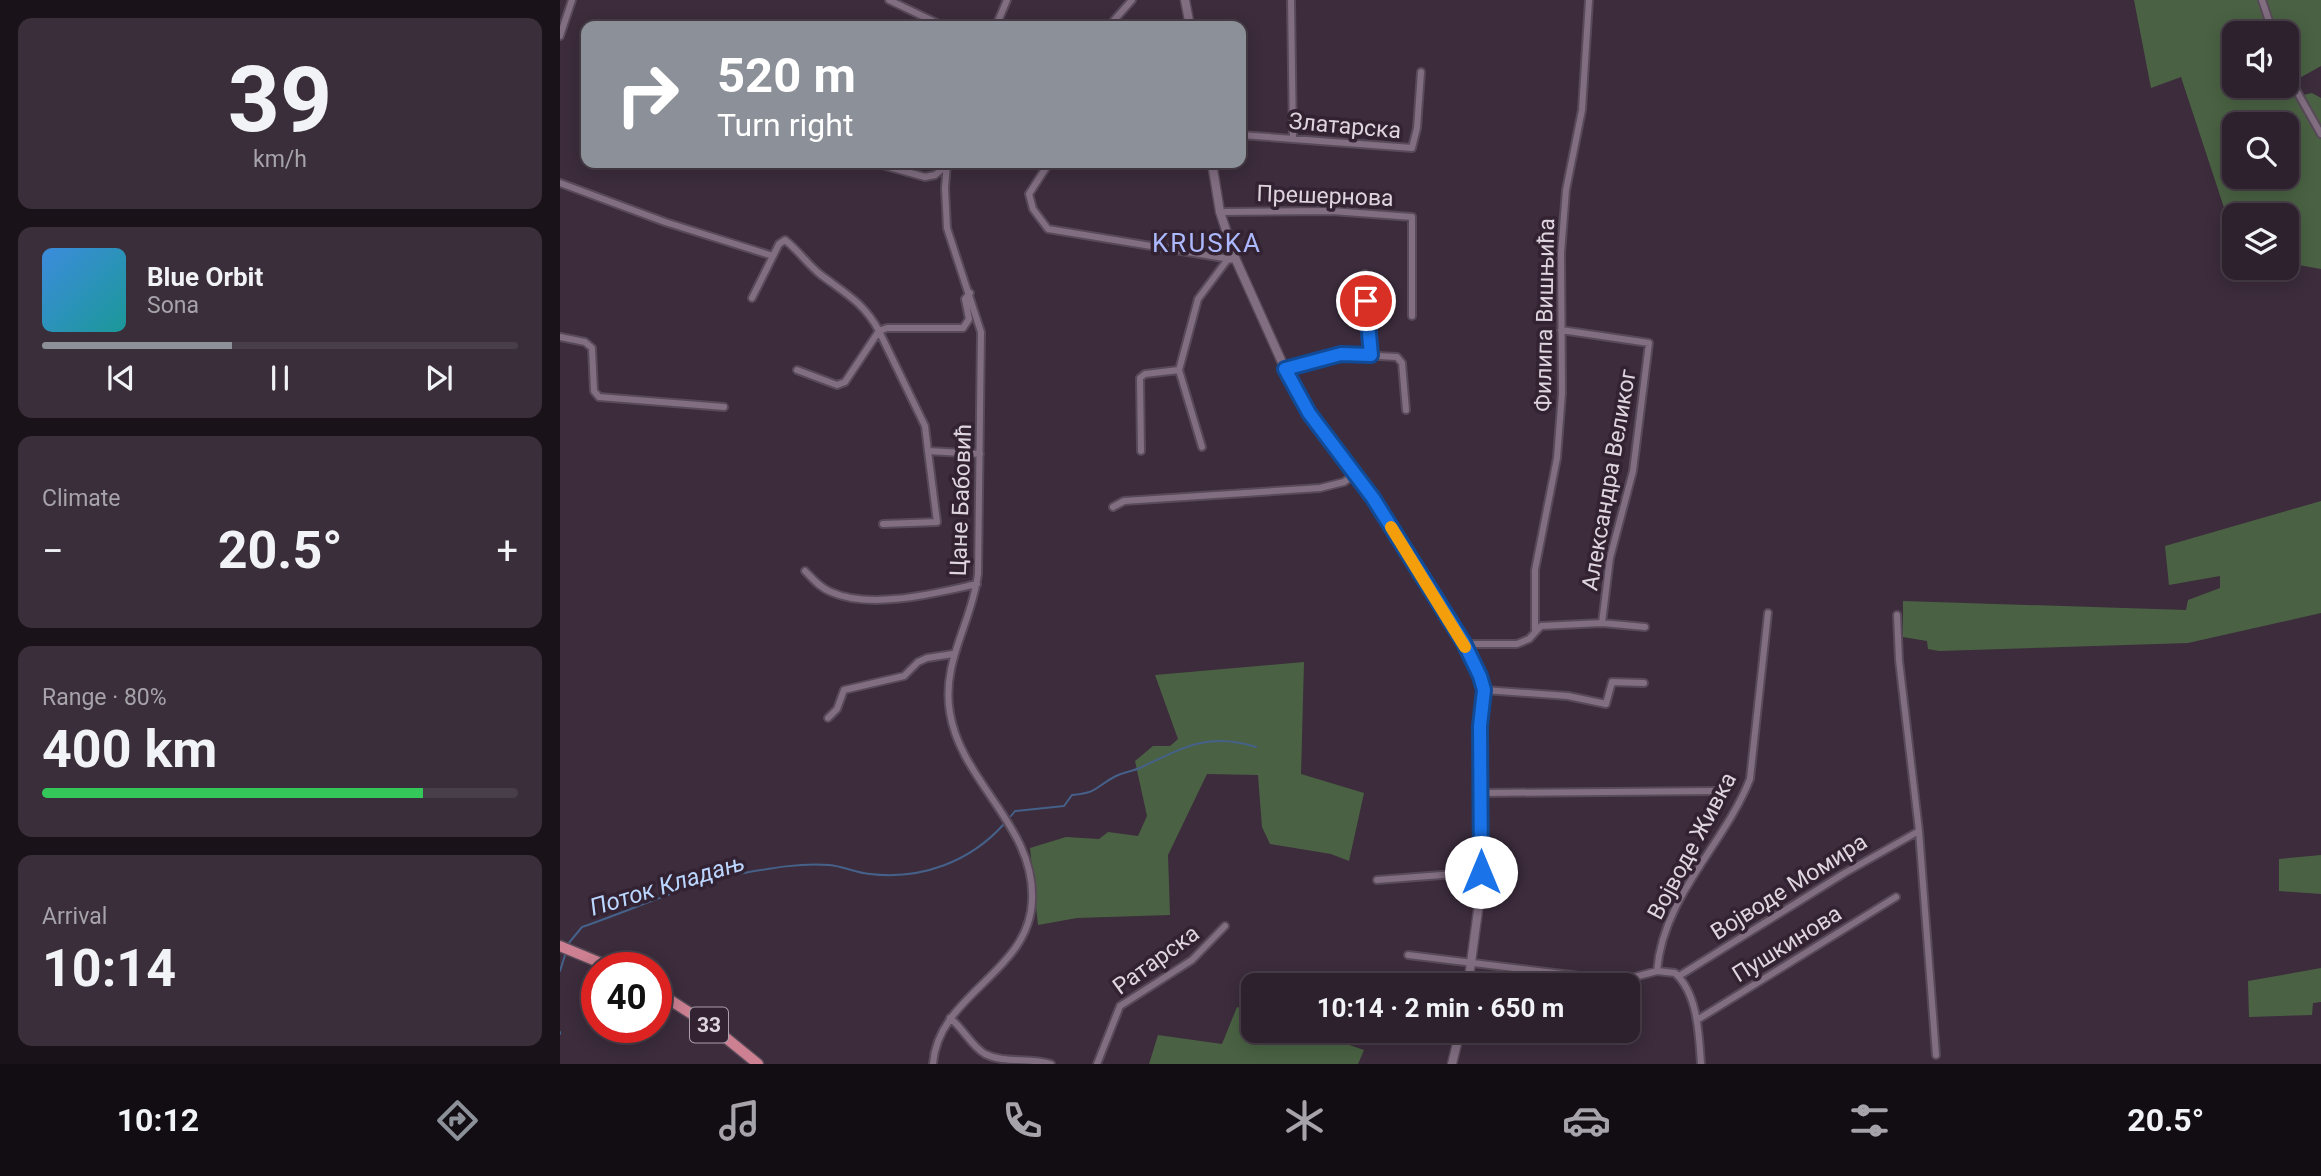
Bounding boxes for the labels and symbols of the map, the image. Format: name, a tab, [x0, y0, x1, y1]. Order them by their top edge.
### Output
street label: Златарска	[1288, 108, 1402, 144]
street label: Прешернова	[1256, 180, 1394, 212]
street label: Филипа Вишњића	[1530, 218, 1560, 412]
district label: KRUSKA	[1152, 228, 1262, 258]
pin	[1336, 271, 1396, 331]
street label: Александра Великог	[1576, 367, 1642, 593]
street label: Цане Бабовић	[945, 423, 977, 577]
street label: Војводе Живка	[1642, 768, 1742, 924]
street label: Војводе Момира	[1706, 828, 1872, 946]
position arrow	[1444, 835, 1518, 909]
water label: Поток Кладањ	[586, 848, 748, 922]
street label: Пушкинова	[1727, 900, 1847, 988]
street label: Ратарска	[1108, 920, 1204, 1000]
speed limit sign: 40	[581, 952, 672, 1043]
road number: 33	[690, 1007, 728, 1042]

